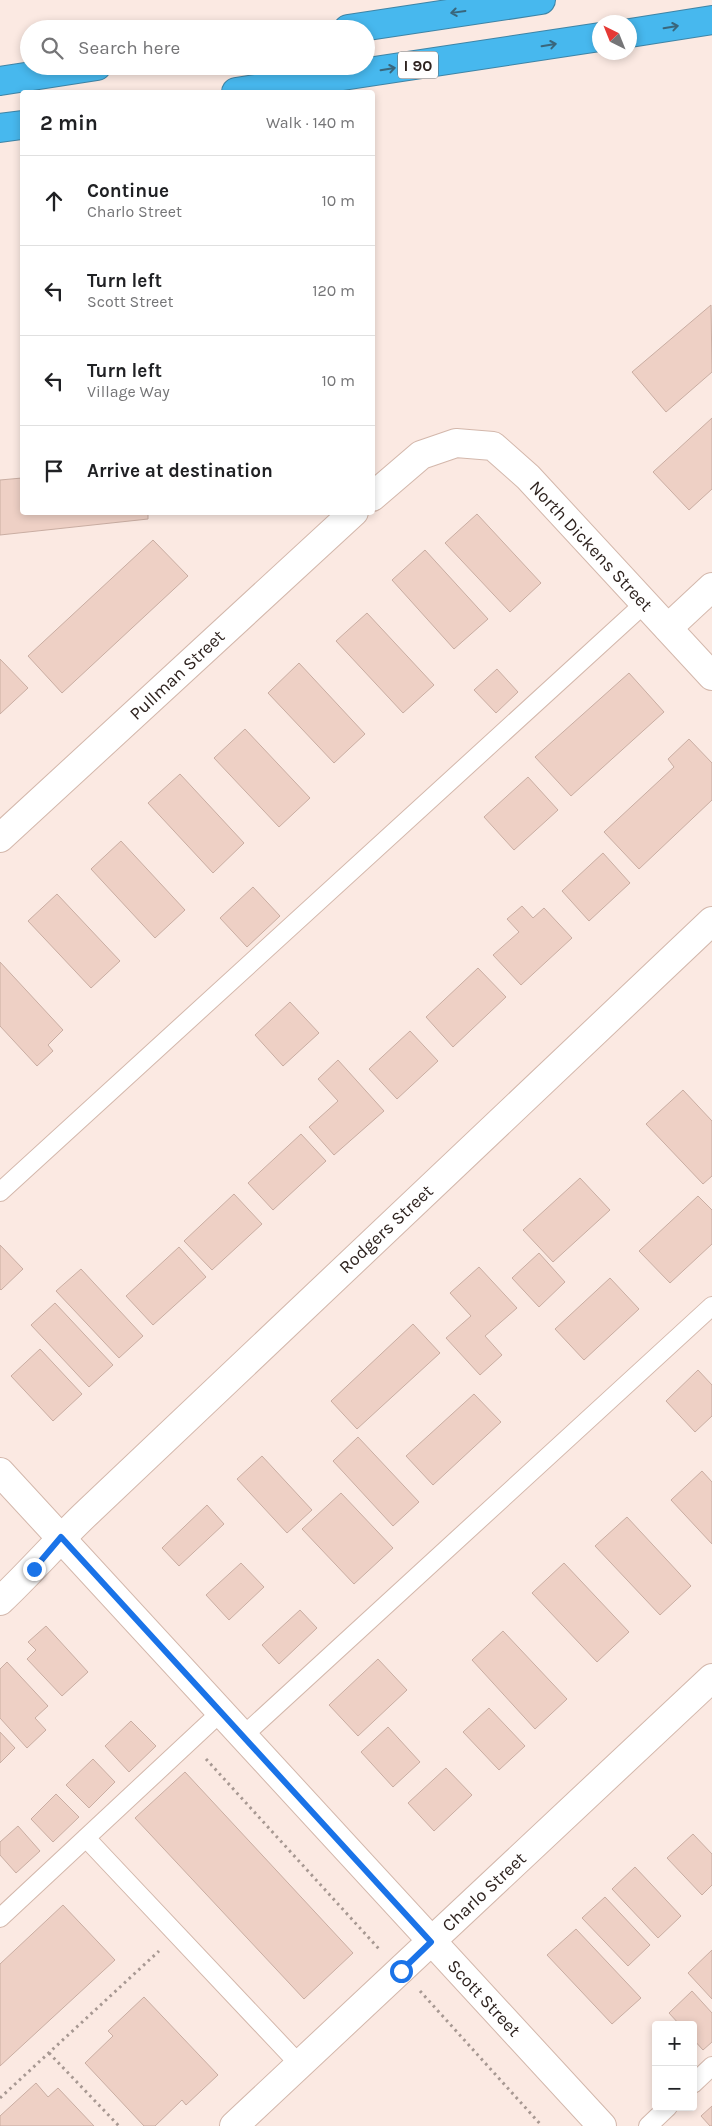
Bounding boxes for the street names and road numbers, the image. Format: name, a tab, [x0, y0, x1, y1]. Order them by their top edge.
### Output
road number: I 90	[398, 52, 438, 78]
street label: North Dickens Street	[525, 476, 657, 616]
street label: Pullman Street	[125, 625, 229, 725]
street label: Rodgers Street	[334, 1180, 438, 1278]
street label: Charlo Street	[437, 1847, 531, 1936]
street label: Scott Street	[443, 1955, 525, 2041]

